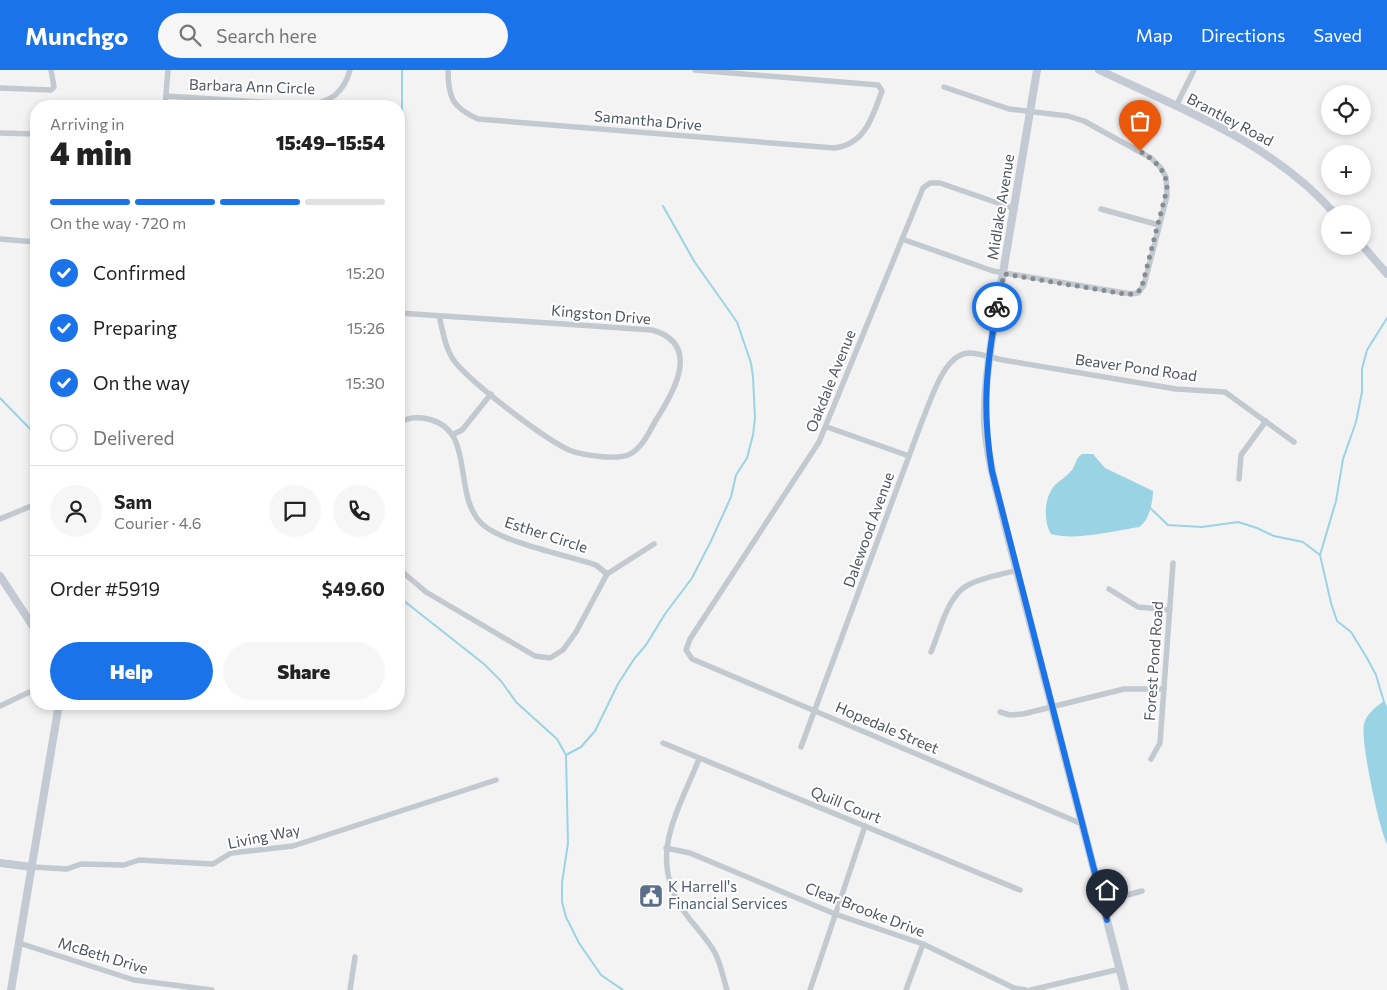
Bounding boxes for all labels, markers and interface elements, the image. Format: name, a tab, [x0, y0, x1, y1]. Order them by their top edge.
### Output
search box	[158, 13, 508, 58]
text: Munchgo	[25, 21, 128, 50]
icon: search	[176, 21, 204, 49]
text: Search here	[216, 24, 317, 47]
text: Map	[1136, 24, 1173, 46]
text: Directions	[1201, 24, 1285, 46]
text: Saved	[1313, 24, 1362, 46]
street label: Barbara Ann Circle	[189, 75, 316, 97]
map controls	[1321, 85, 1371, 255]
button: locate	[1321, 85, 1371, 135]
street label: Brantley Road	[1184, 89, 1277, 149]
pin	[1119, 100, 1161, 151]
street label: Samantha Drive	[594, 106, 703, 134]
icon: bag	[1126, 107, 1154, 135]
text: Arriving in	[50, 114, 124, 133]
text: 15:49–15:54	[276, 131, 385, 154]
text: 4 min	[50, 132, 132, 172]
button: +	[1321, 145, 1371, 195]
street label: Midlake Avenue	[983, 152, 1017, 261]
button: −	[1321, 205, 1371, 255]
text: On the way · 720 m	[50, 213, 186, 232]
icon: check	[50, 259, 78, 287]
text: Confirmed	[93, 261, 186, 284]
text: 15:20	[346, 263, 385, 282]
courier	[972, 282, 1022, 332]
icon: bike	[983, 293, 1011, 321]
street label: Kingston Drive	[550, 301, 652, 327]
icon: check	[50, 314, 78, 342]
text: Preparing	[93, 316, 177, 339]
text: 15:26	[347, 318, 385, 337]
street label: Oakdale Avenue	[801, 327, 859, 435]
street label: Beaver Pond Road	[1074, 350, 1198, 384]
icon: check	[50, 369, 78, 397]
text: On the way	[93, 371, 190, 394]
text: 15:30	[346, 373, 385, 392]
text: Delivered	[93, 426, 174, 449]
street label: Dalewood Avenue	[839, 469, 897, 590]
button: person	[50, 485, 102, 537]
button: chat	[269, 485, 321, 537]
button: phone	[333, 485, 385, 537]
text: Sam	[114, 490, 152, 513]
street label: Esther Circle	[503, 512, 590, 556]
text: Courier · 4.6	[114, 513, 201, 532]
text: Order #5919	[50, 577, 160, 600]
text: $49.60	[322, 577, 385, 600]
street label: Forest Pond Road	[1140, 600, 1166, 721]
button: Help	[50, 642, 213, 700]
button: Share	[223, 642, 385, 700]
street label: Hopedale Street	[833, 697, 942, 757]
street label: Quill Court	[808, 782, 884, 826]
street label: Living Way	[226, 820, 302, 852]
pin	[1086, 869, 1128, 920]
icon: home	[1093, 876, 1121, 904]
place label: K Harrell's Financial Services	[668, 877, 788, 912]
street label: Clear Brooke Drive	[803, 878, 928, 940]
public building icon: K Harrell's Financial Services	[638, 883, 664, 909]
street label: McBeth Drive	[56, 933, 151, 977]

